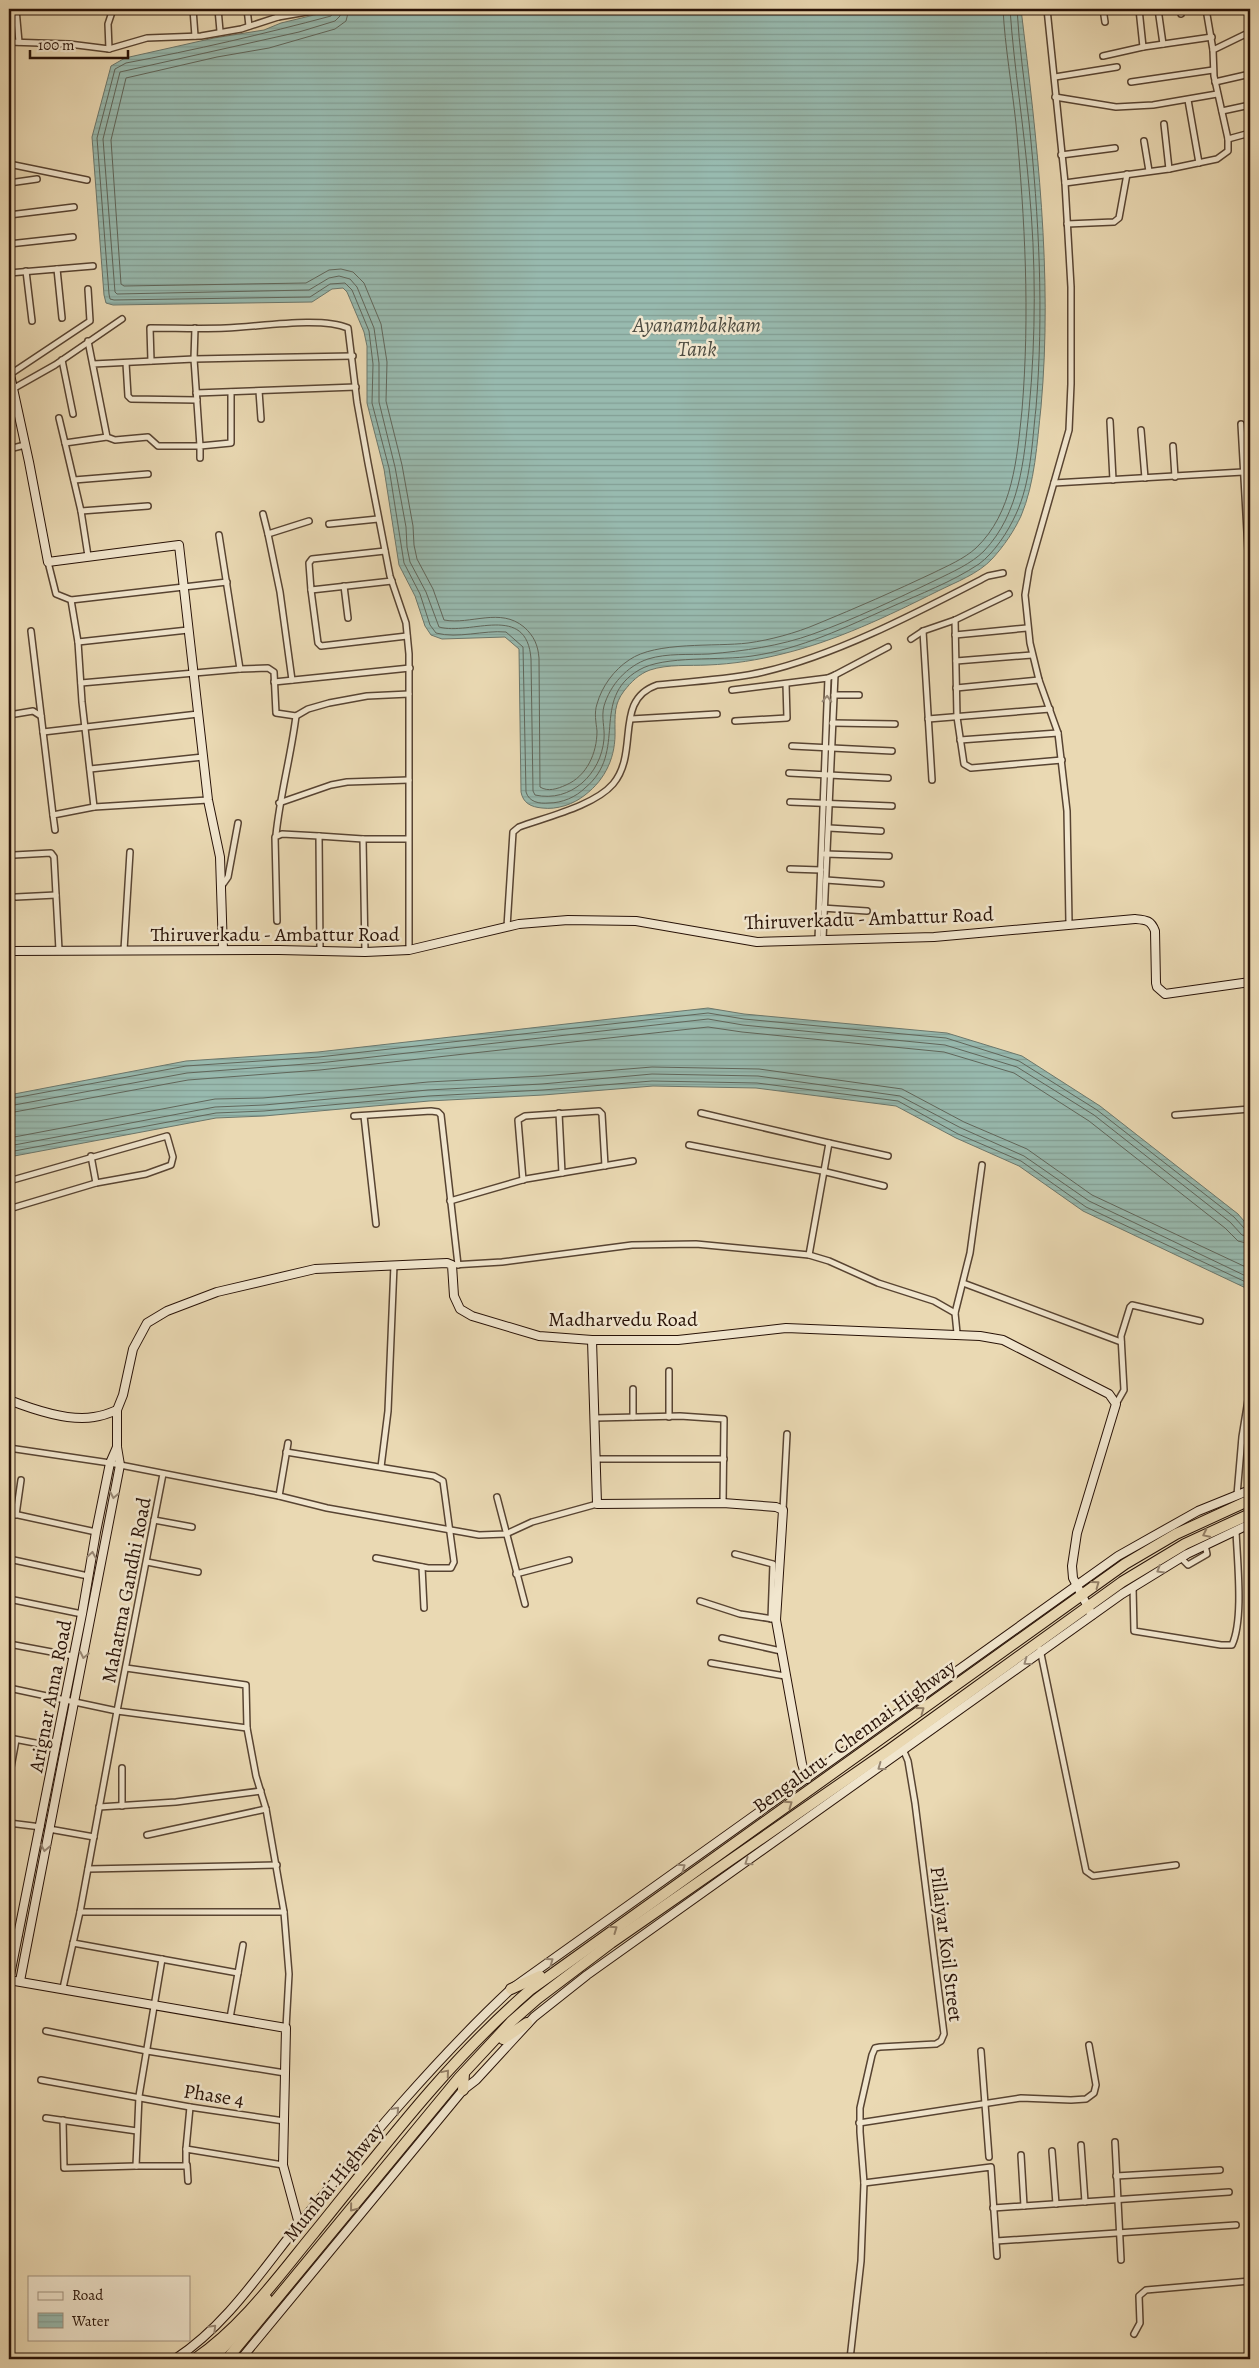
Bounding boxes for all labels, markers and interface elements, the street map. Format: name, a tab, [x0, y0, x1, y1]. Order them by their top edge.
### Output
scale bar	[30, 28, 128, 60]
text: 100 m	[38, 35, 75, 55]
water label: Ayanambakkam Tank	[632, 311, 761, 363]
one-way arrow	[822, 694, 833, 702]
street label: Thiruverkadu - Ambattur Road	[744, 901, 994, 936]
street label: Thiruverkadu - Ambattur Road	[151, 921, 400, 948]
street label: Madharvedu Road	[548, 1306, 698, 1333]
one-way arrow	[109, 1491, 120, 1500]
street label: Mahatma Gandhi Road	[95, 1495, 158, 1685]
one-way arrow	[1202, 1527, 1211, 1538]
one-way arrow	[86, 1550, 97, 1558]
one-way arrow	[1157, 1563, 1166, 1573]
one-way arrow	[1090, 1582, 1099, 1590]
street label: Arignar Anna Road	[22, 1617, 79, 1776]
one-way arrow	[79, 1650, 90, 1659]
street label: Bengaluru - Chennai Highway	[747, 1653, 962, 1819]
one-way arrow	[1023, 1656, 1033, 1665]
one-way arrow	[916, 1707, 925, 1716]
one-way arrow	[877, 1761, 886, 1770]
one-way arrow	[783, 1801, 793, 1810]
one-way arrow	[41, 1844, 51, 1853]
one-way arrow	[744, 1856, 754, 1865]
one-way arrow	[676, 1864, 686, 1873]
street label: Pillaiyar Koil Street	[924, 1865, 969, 2024]
one-way arrow	[608, 1926, 618, 1935]
one-way arrow	[544, 1958, 554, 1967]
one-way arrow	[440, 2070, 449, 2079]
street label: Phase 4	[182, 2077, 246, 2114]
one-way arrow	[391, 2107, 400, 2116]
street label: Mumbai Highway	[277, 2116, 390, 2247]
one-way arrow	[350, 2202, 358, 2211]
legend	[28, 2276, 190, 2340]
text: Road	[72, 2285, 104, 2305]
text: Water	[71, 2311, 109, 2331]
one-way arrow	[207, 2325, 216, 2334]

